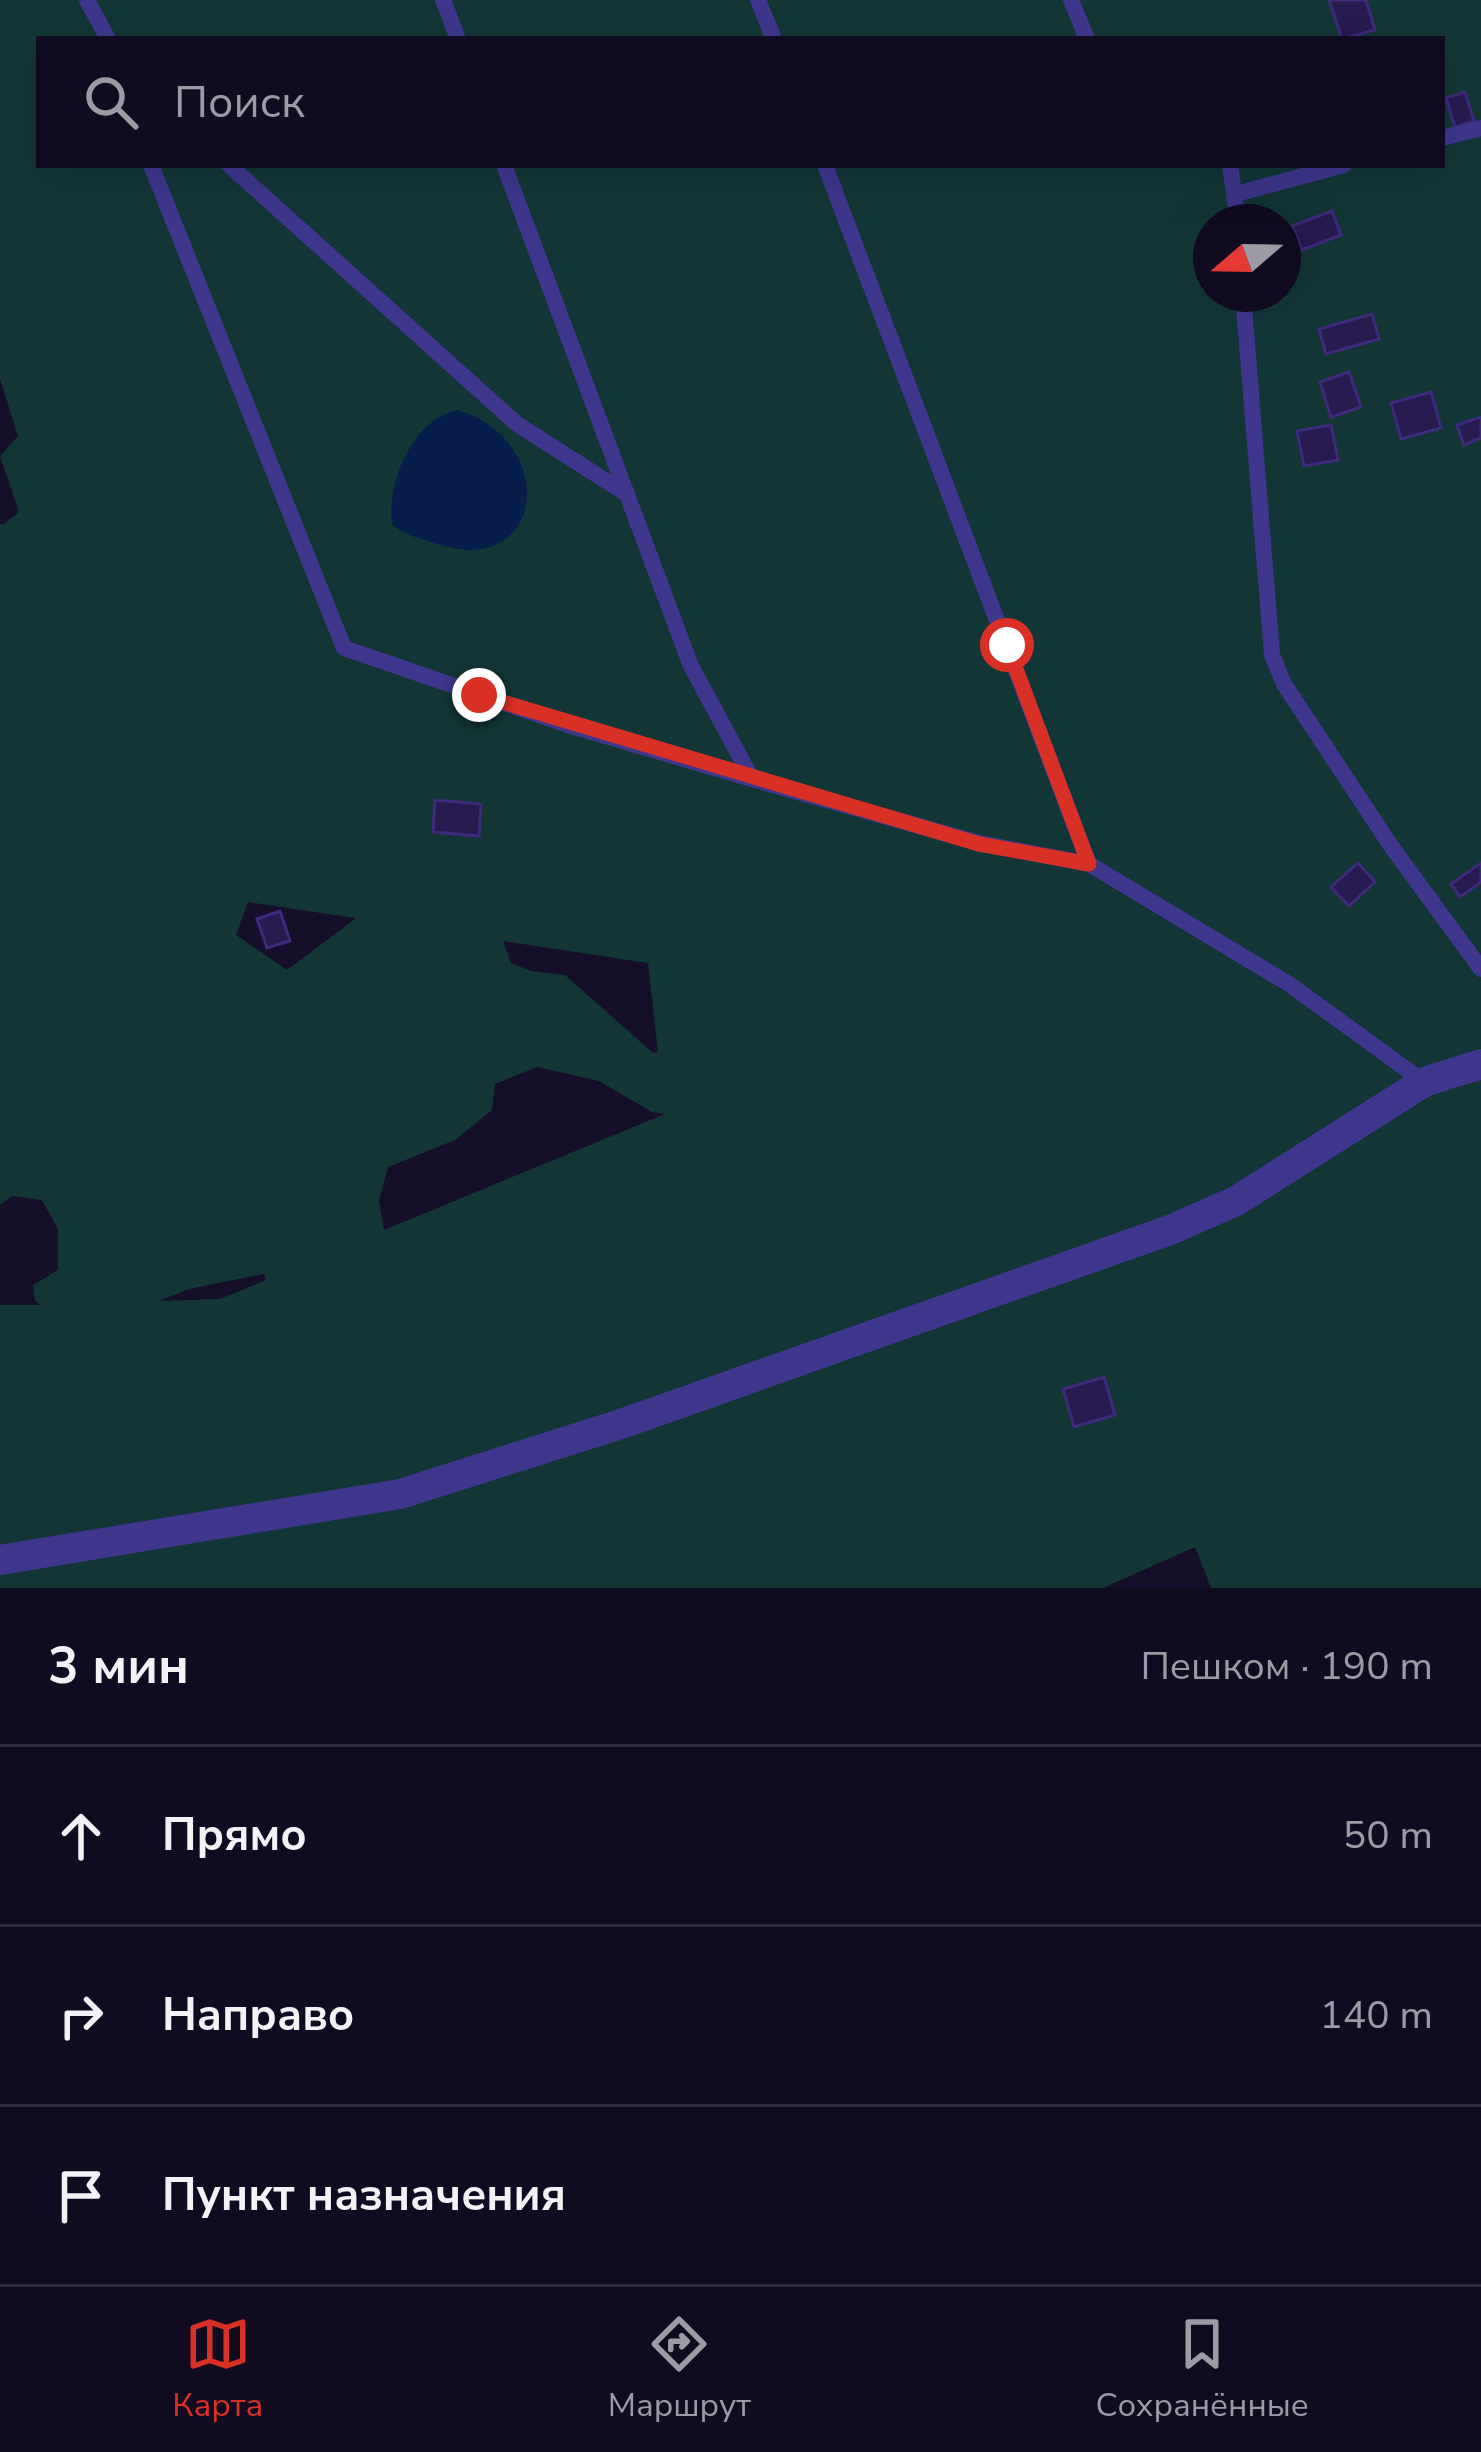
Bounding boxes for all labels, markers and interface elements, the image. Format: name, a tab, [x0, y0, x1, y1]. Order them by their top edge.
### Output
search box	[36, 36, 1445, 168]
icon: search	[78, 69, 144, 135]
text: Поиск	[174, 72, 305, 133]
north arrow	[1193, 204, 1301, 312]
route start	[980, 618, 1034, 672]
route end	[452, 668, 506, 722]
text: 3 мин	[48, 1631, 189, 1701]
text: Пешком · 190 m	[1140, 1640, 1433, 1693]
icon: ahead	[48, 1803, 114, 1869]
text: Прямо	[162, 1805, 307, 1866]
text: 50 m	[1343, 1809, 1433, 1862]
icon: right	[48, 1983, 114, 2049]
text: Направо	[162, 1985, 354, 2046]
text: 140 m	[1319, 1989, 1433, 2042]
icon: arrive	[48, 2163, 114, 2229]
text: Пункт назначения	[162, 2165, 566, 2226]
tab: Карта	[172, 2311, 263, 2428]
tab: Маршрут	[608, 2311, 751, 2428]
tab: Сохранённые	[1096, 2311, 1309, 2428]

